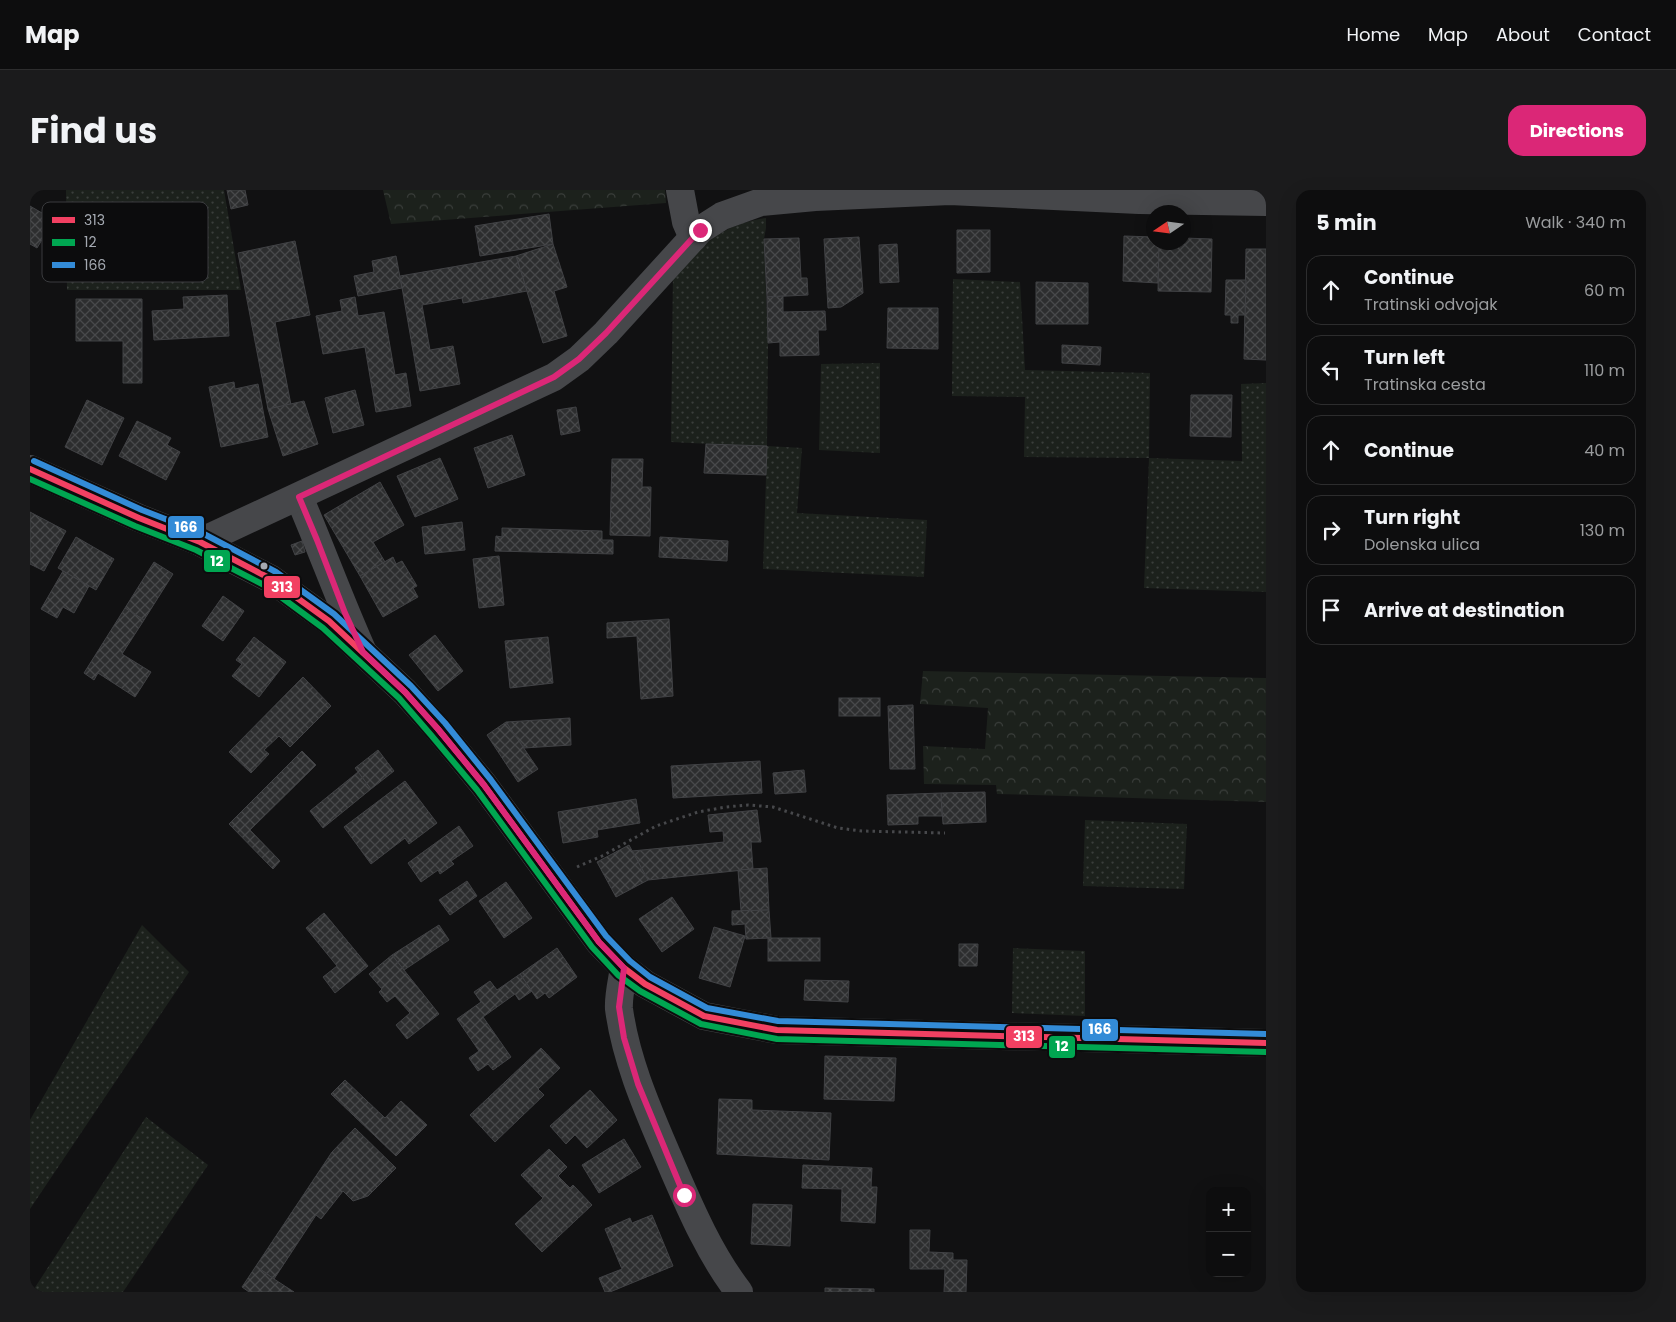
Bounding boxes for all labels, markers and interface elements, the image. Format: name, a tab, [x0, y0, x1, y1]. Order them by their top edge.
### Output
text: Map	[25, 18, 80, 51]
text: Home	[1346, 22, 1400, 47]
text: Map	[1428, 22, 1468, 47]
text: About	[1496, 22, 1550, 47]
text: Contact	[1578, 22, 1651, 47]
button: Directions	[1508, 105, 1646, 156]
text: Find us	[30, 106, 157, 155]
legend	[42, 202, 208, 282]
north arrow	[1146, 205, 1191, 250]
text: 5 min	[1316, 208, 1377, 237]
text: 313	[84, 210, 105, 230]
text: Walk · 340 m	[1525, 211, 1626, 234]
route end	[689, 219, 712, 242]
text: 12	[84, 232, 97, 252]
text: 166	[84, 255, 106, 275]
text: Continue	[1364, 264, 1454, 291]
icon: ahead	[1317, 276, 1345, 304]
text: 60 m	[1584, 279, 1625, 302]
text: Tratinski odvojak	[1364, 293, 1498, 316]
text: Turn left	[1364, 344, 1445, 371]
icon: left	[1317, 356, 1345, 384]
text: 110 m	[1584, 359, 1625, 382]
text: Tratinska cesta	[1364, 373, 1486, 396]
icon: ahead	[1317, 436, 1345, 464]
text: Continue	[1364, 437, 1454, 464]
text: 40 m	[1584, 439, 1625, 462]
text: Turn right	[1364, 504, 1460, 531]
line badge: 166	[167, 515, 205, 539]
icon: right	[1317, 516, 1345, 544]
text: 166	[174, 517, 198, 537]
text: 130 m	[1580, 519, 1625, 542]
text: Dolenska ulica	[1364, 533, 1480, 556]
line badge: 12	[203, 549, 231, 573]
text: 12	[210, 551, 224, 571]
unlabelled marker	[259, 561, 269, 571]
line badge: 313	[263, 575, 301, 599]
text: 313	[271, 577, 293, 597]
icon: arrive	[1317, 596, 1345, 624]
text: Arrive at destination	[1364, 597, 1565, 624]
line badge: 166	[1081, 1018, 1119, 1042]
text: 166	[1088, 1019, 1112, 1039]
line badge: 313	[1005, 1025, 1043, 1049]
text: 313	[1013, 1026, 1035, 1046]
line badge: 12	[1048, 1035, 1076, 1059]
text: 12	[1055, 1036, 1069, 1056]
route start	[673, 1184, 696, 1207]
map controls	[1206, 1187, 1251, 1277]
button: +	[1206, 1187, 1251, 1232]
button: −	[1206, 1232, 1251, 1277]

